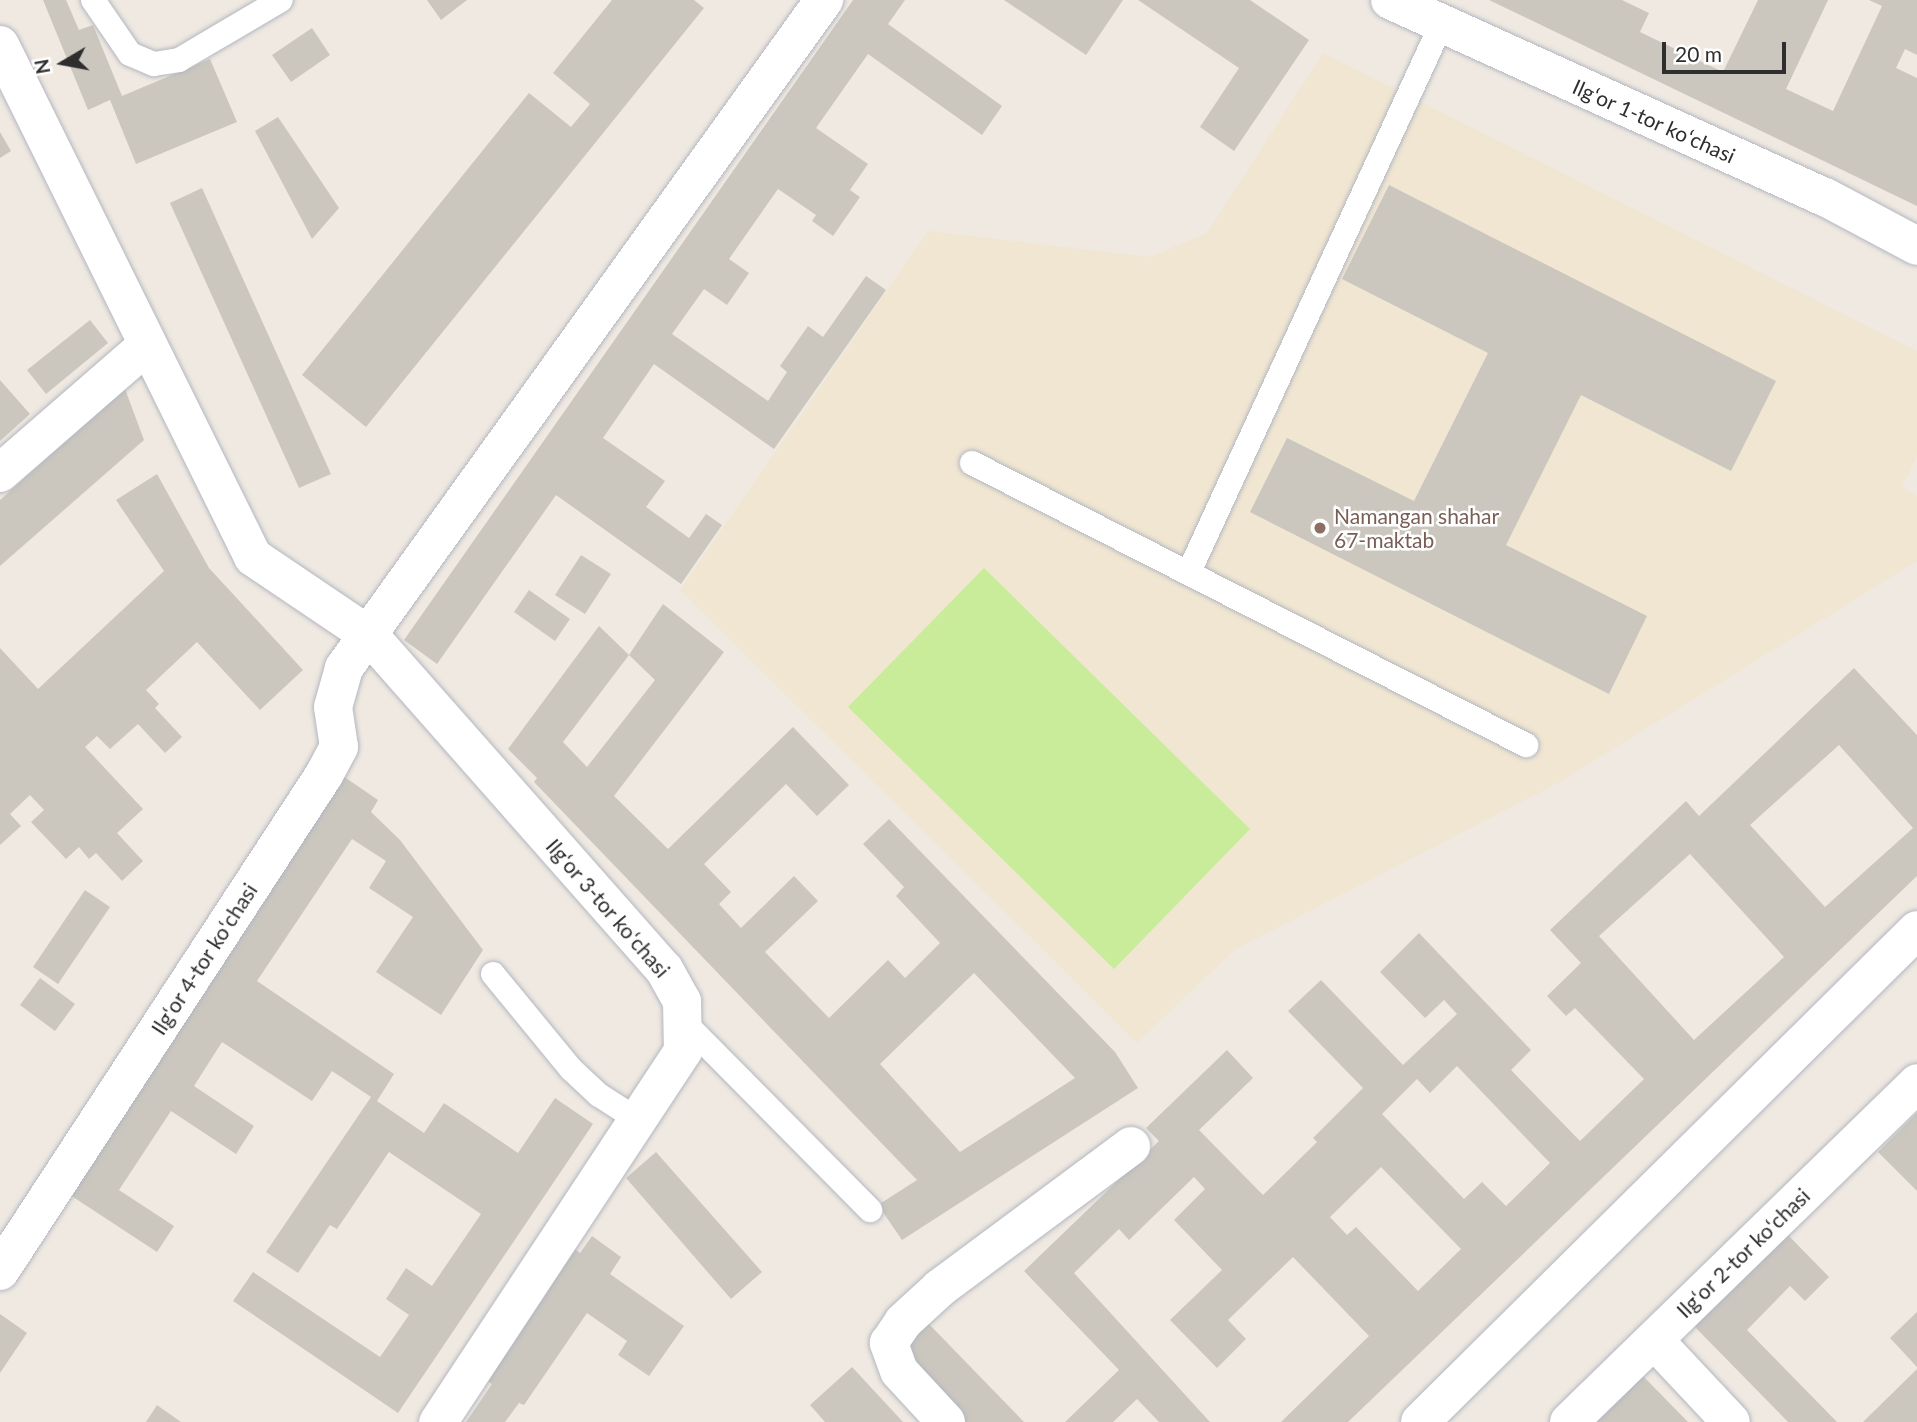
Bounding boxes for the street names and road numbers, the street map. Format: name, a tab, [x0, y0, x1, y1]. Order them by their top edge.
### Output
street label: Ilgʻor 1-tor koʻchasi	[1568, 74, 1740, 168]
street label: Ilgʻor 3-tor koʻchasi	[541, 833, 675, 983]
street label: Ilgʻor 4-tor koʻchasi	[145, 878, 263, 1040]
street label: Ilgʻor 2-tor koʻchasi	[1671, 1183, 1815, 1323]

